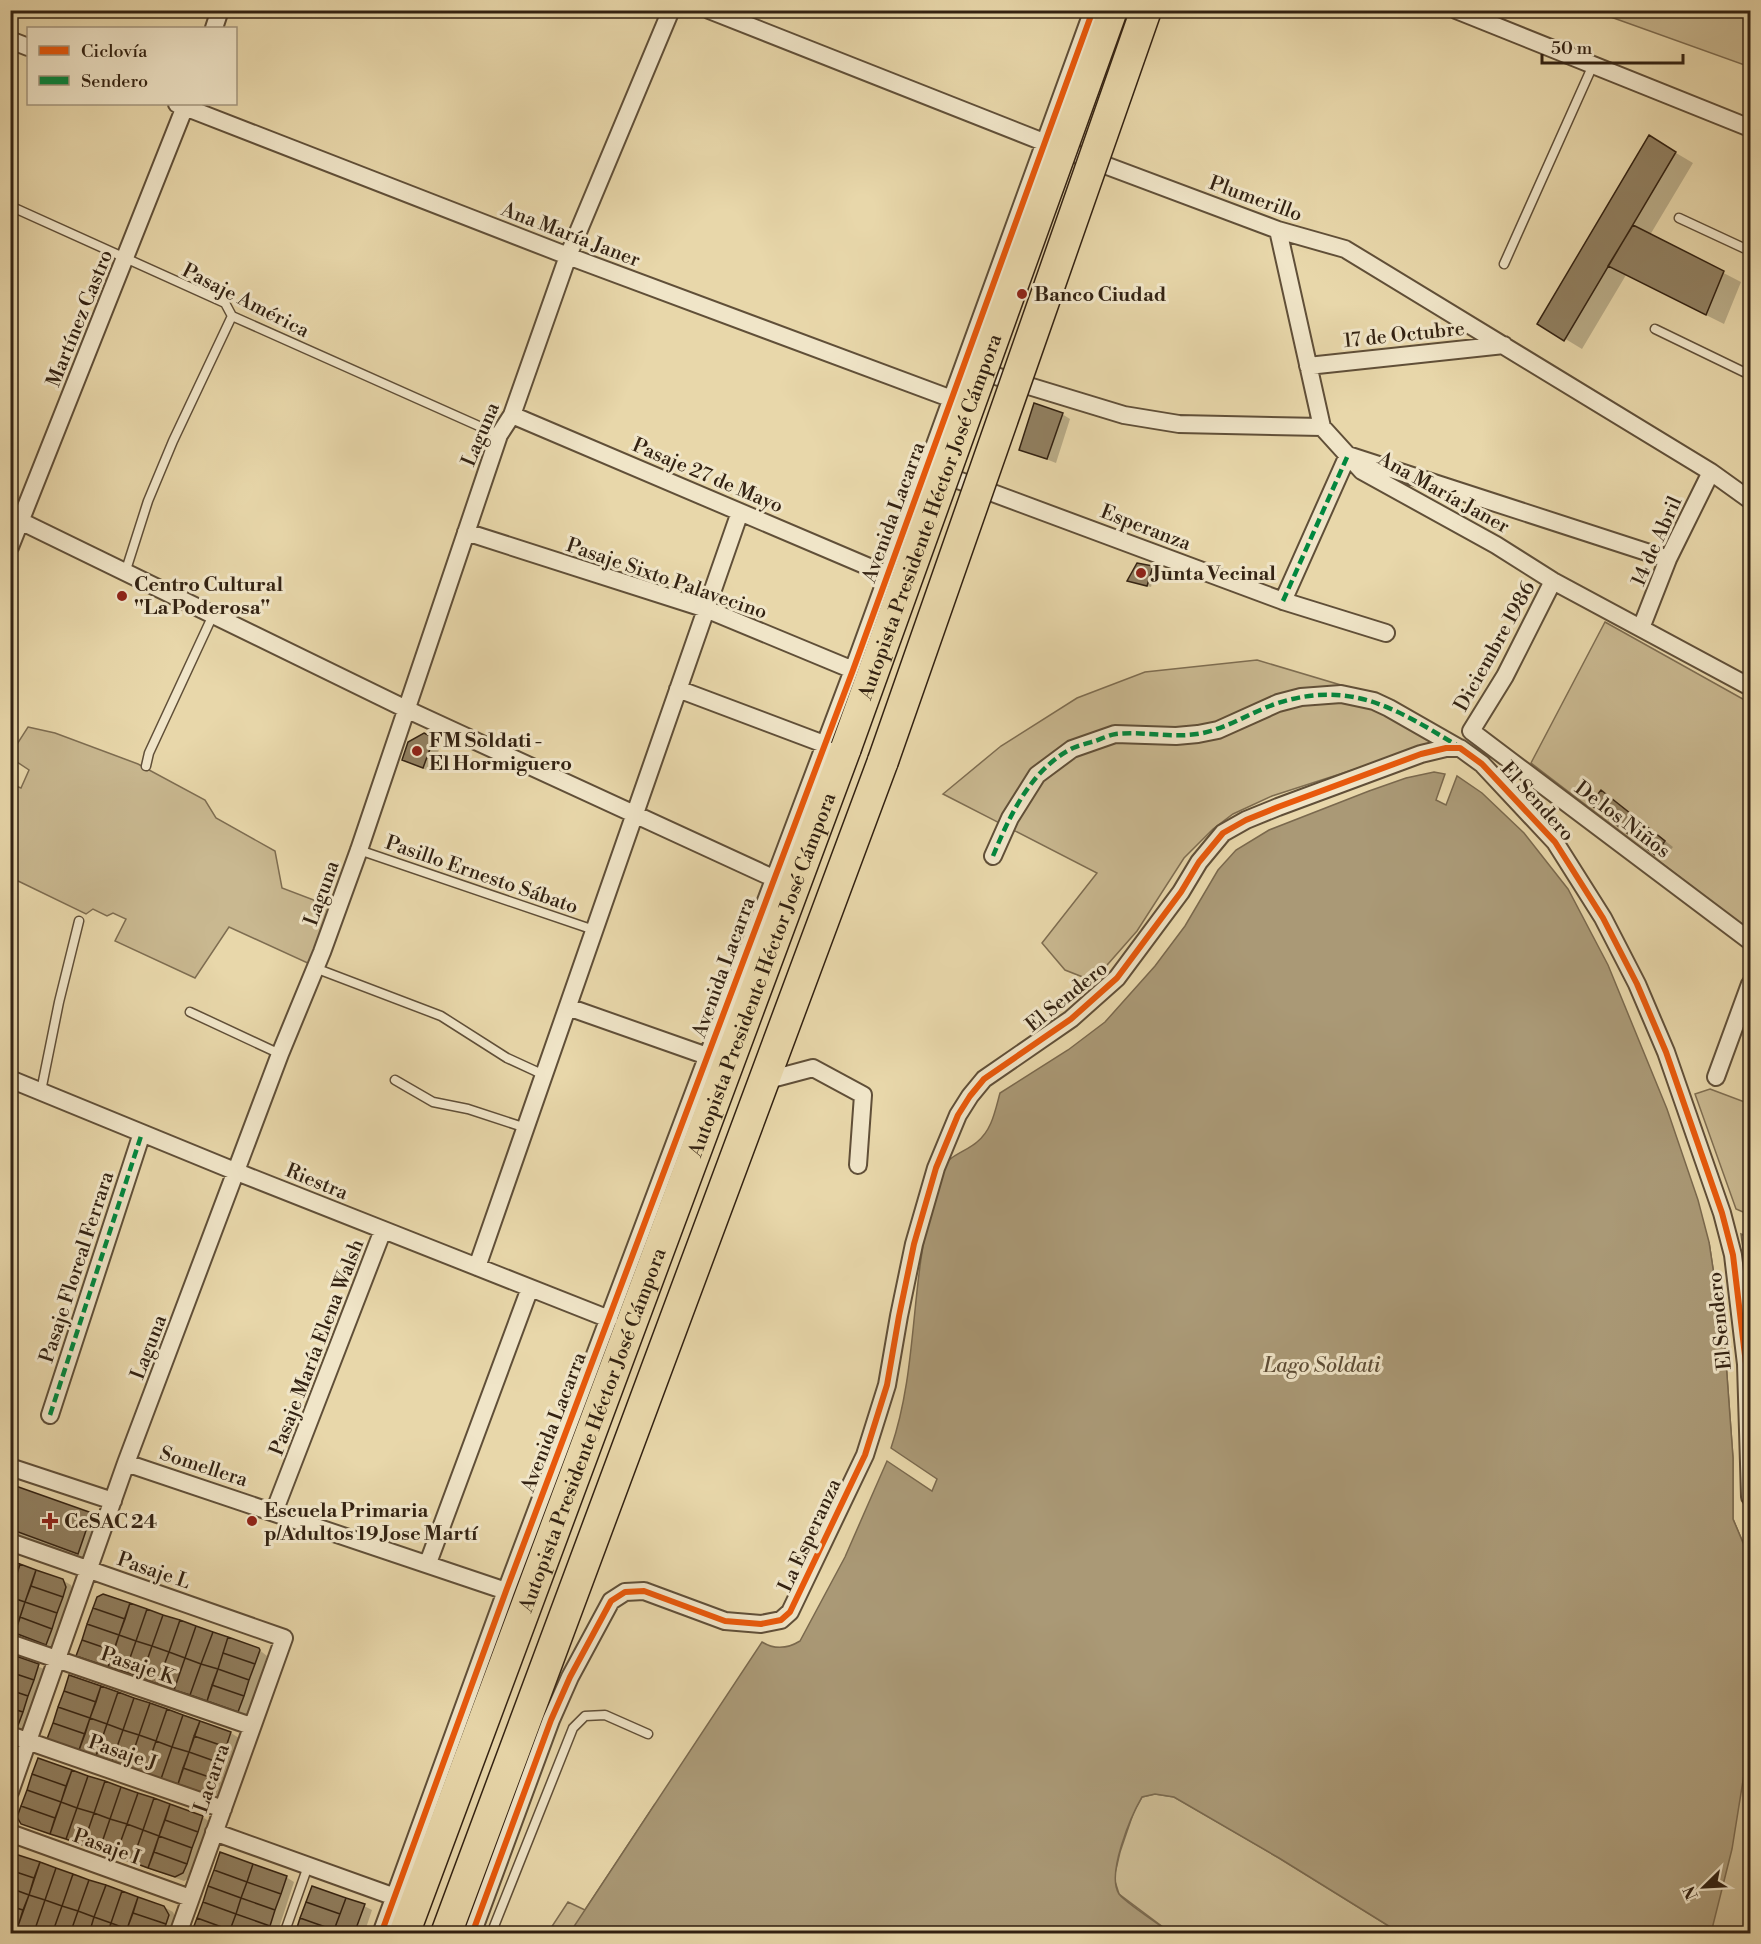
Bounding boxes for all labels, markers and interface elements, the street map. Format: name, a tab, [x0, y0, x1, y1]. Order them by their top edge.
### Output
legend	[27, 27, 237, 105]
scale bar	[1542, 27, 1683, 65]
text: 50 m	[1551, 37, 1593, 60]
text: Ciclovía	[81, 40, 148, 63]
text: Sendero	[81, 70, 148, 93]
street label: Plumerillo	[1205, 171, 1305, 228]
street label: Ana María Janer	[497, 197, 644, 274]
street label: Martínez Castro	[41, 246, 119, 391]
street label: Pasaje América	[177, 259, 314, 345]
place label: Banco Ciudad	[1034, 283, 1167, 308]
marker: Banco Ciudad	[1015, 287, 1029, 301]
street label: 17 de Octubre	[1342, 317, 1466, 354]
street label: Autopista Presidente Héctor José Cámpora	[853, 330, 1008, 704]
street label: Laguna	[457, 398, 506, 470]
street label: Pasaje 27 de Mayo	[628, 433, 787, 519]
street label: Avenida Lacarra	[857, 438, 932, 587]
street label: Ana María Janer	[1372, 446, 1514, 540]
street label: 14 de Abril	[1626, 493, 1688, 590]
street label: Esperanza	[1097, 500, 1195, 557]
street label: Pasaje Sixto Palavecino	[563, 533, 770, 626]
place label: Junta Vecinal	[1150, 562, 1276, 587]
marker: Junta Vecinal	[1134, 566, 1148, 580]
place label: Centro Cultural ''La Poderosa''	[134, 573, 283, 621]
street label: Diciembre 1986	[1449, 577, 1541, 716]
marker: Centro Cultural ''La Poderosa''	[115, 589, 129, 603]
place label: FM Soldati - El Hormiguero	[429, 729, 572, 777]
marker: FM Soldati - El Hormiguero	[410, 744, 424, 758]
street label: El Sendero	[1495, 757, 1579, 847]
street label: De los Niños	[1569, 776, 1675, 864]
street label: Autopista Presidente Héctor José Cámpora	[683, 789, 843, 1162]
street label: Pasillo Ernesto Sábato	[382, 831, 581, 920]
street label: Laguna	[299, 857, 346, 929]
street label: Avenida Lacarra	[687, 893, 762, 1042]
street label: El Sendero	[1021, 956, 1113, 1038]
street label: Riestra	[282, 1159, 352, 1207]
street label: Pasaje Floreal Ferrara	[35, 1168, 120, 1366]
street label: Pasaje María Elena Walsh	[265, 1236, 370, 1459]
street label: Autopista Presidente Héctor José Cámpora	[514, 1244, 673, 1617]
street label: El Sendero	[1703, 1271, 1738, 1371]
street label: Laguna	[126, 1311, 173, 1383]
street label: Avenida Lacarra	[516, 1348, 593, 1497]
water label: Lago Soldati	[1262, 1353, 1381, 1379]
street label: Somellera	[156, 1441, 251, 1494]
street label: La Esperanza	[773, 1474, 848, 1596]
place label: Escuela Primaria p/Adultos 19 Jose Martí	[264, 1499, 479, 1547]
place label: CeSAC 24	[64, 1510, 157, 1535]
marker: CeSAC 24	[41, 1512, 59, 1530]
marker: Escuela Primaria p/Adultos 19 Jose Martí	[245, 1514, 259, 1528]
street label: Pasaje L	[114, 1547, 193, 1596]
street label: Pasaje K	[97, 1642, 179, 1691]
street label: Pasaje J	[85, 1730, 160, 1777]
street label: Lacarra	[189, 1740, 236, 1816]
street label: Pasaje I	[69, 1824, 144, 1871]
north arrow	[1674, 1857, 1734, 1917]
text: N	[1679, 1883, 1703, 1903]

